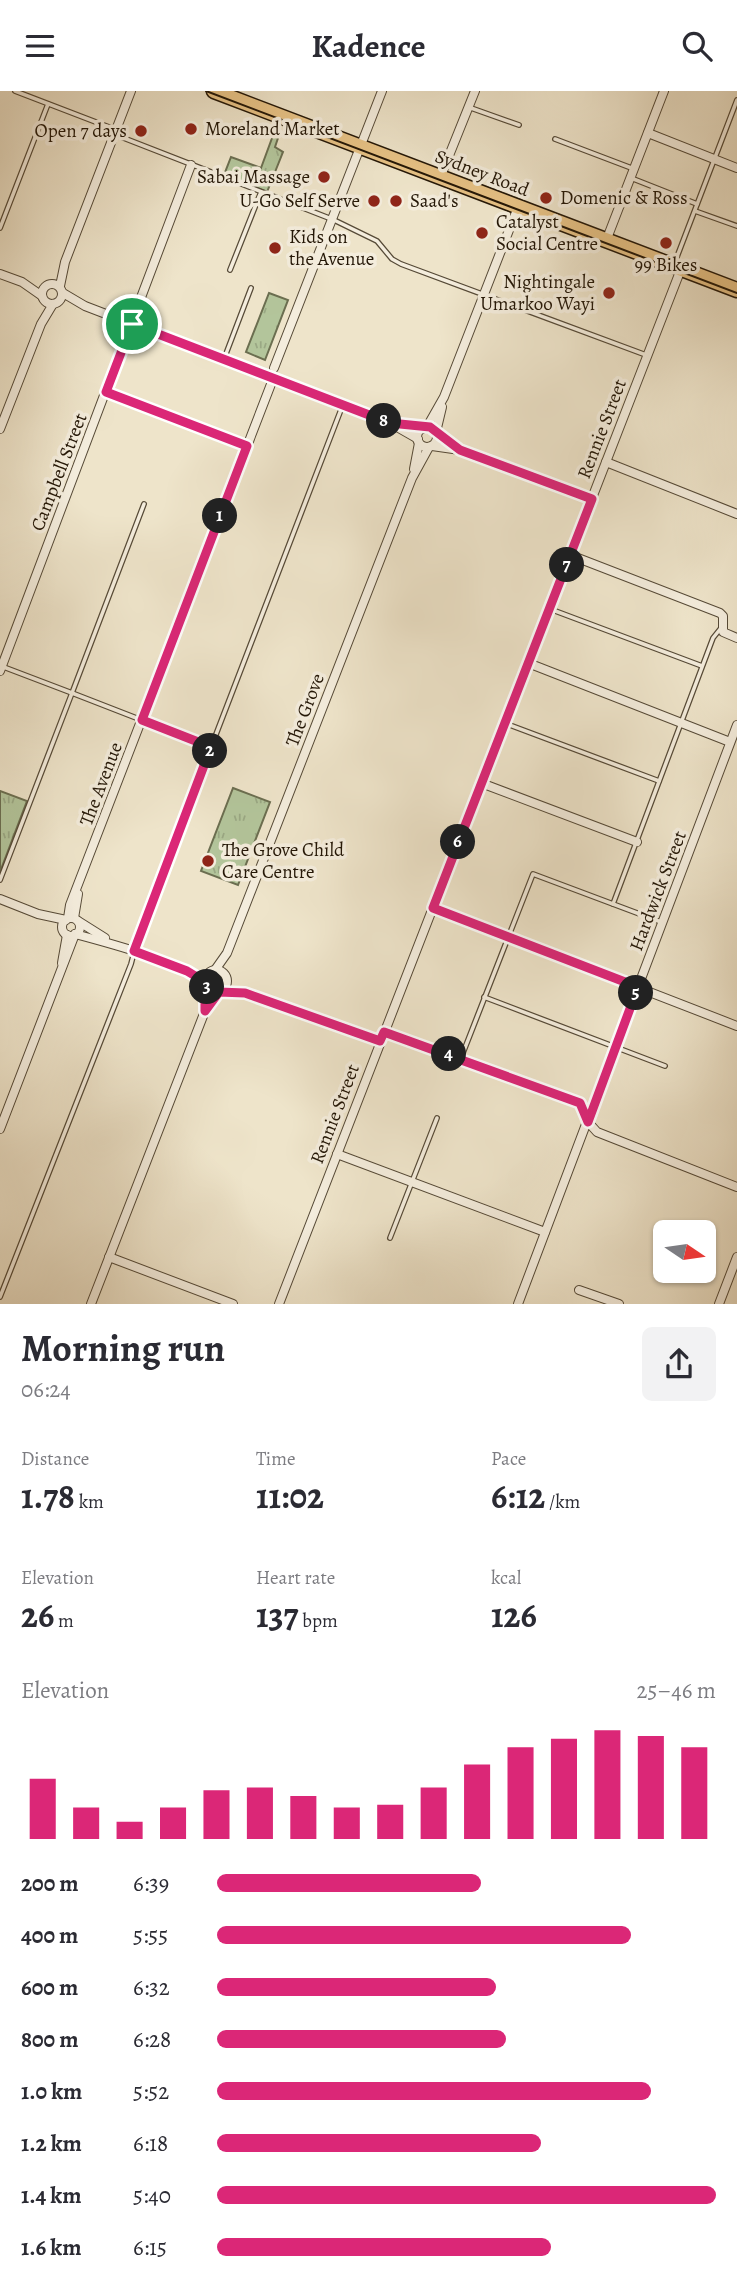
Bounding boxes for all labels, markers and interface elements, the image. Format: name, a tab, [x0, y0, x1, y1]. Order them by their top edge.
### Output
text: Kadence	[311, 24, 426, 68]
icon: menu	[21, 27, 59, 65]
icon: search	[678, 27, 716, 65]
place label: Moreland Market	[205, 116, 340, 142]
place label: Open 7 days	[35, 118, 127, 144]
marker: Moreland Market	[183, 121, 199, 137]
marker: Open 7 days	[133, 123, 149, 139]
street label: Sydney Road	[431, 143, 534, 203]
place label: Sabai Massage	[197, 164, 310, 190]
marker: Sabai Massage	[316, 169, 332, 185]
place label: Domenic & Ross	[560, 185, 688, 211]
place label: U-Go Self Serve	[240, 188, 360, 214]
place label: Saad's	[410, 188, 459, 214]
marker: Domenic & Ross	[538, 190, 554, 206]
marker: U-Go Self Serve	[366, 193, 382, 209]
marker: Saad's	[388, 193, 404, 209]
place label: Catalyst Social Centre	[496, 209, 598, 257]
place label: Kids on the Avenue	[289, 224, 374, 272]
marker: Catalyst Social Centre	[474, 225, 490, 241]
marker: 99 Bikes	[658, 235, 674, 251]
marker: Kids on the Avenue	[267, 240, 283, 256]
place label: 99 Bikes	[635, 252, 697, 278]
place label: Nightingale Umarkoo Wayi	[480, 269, 595, 317]
marker: Nightingale Umarkoo Wayi	[601, 285, 617, 301]
pin	[102, 294, 162, 354]
icon: arrive	[113, 305, 151, 343]
street label: Rennie Street	[571, 375, 633, 483]
pin: 8	[366, 403, 402, 439]
text: 8	[379, 407, 388, 433]
street label: Campbell Street	[25, 409, 93, 535]
pin: 1	[202, 499, 238, 533]
text: 1	[216, 502, 223, 528]
pin: 7	[550, 547, 584, 582]
text: 7	[562, 551, 571, 577]
street label: The Grove	[279, 670, 331, 750]
pin: 2	[192, 733, 228, 769]
text: 2	[205, 737, 214, 763]
street label: The Avenue	[73, 738, 129, 830]
pin: 6	[440, 825, 476, 859]
street label: Hardwick Street	[623, 827, 693, 955]
text: 6	[453, 828, 462, 854]
place label: The Grove Child Care Centre	[222, 837, 345, 885]
marker: The Grove Child Care Centre	[200, 853, 216, 869]
pin: 3	[190, 969, 224, 1005]
text: 3	[202, 973, 211, 999]
pin: 5	[618, 975, 654, 1011]
text: 5	[631, 979, 640, 1005]
pin: 4	[432, 1037, 466, 1072]
text: 4	[444, 1040, 453, 1066]
street label: Rennie Street	[304, 1060, 366, 1168]
north arrow	[653, 1220, 716, 1283]
map controls	[653, 1220, 716, 1283]
text: Morning run	[21, 1322, 225, 1374]
button: share	[642, 1327, 716, 1401]
text: 06:24	[21, 1374, 71, 1405]
text: Distance	[21, 1446, 89, 1472]
text: Time	[256, 1446, 295, 1472]
text: Pace	[491, 1446, 526, 1472]
text: 1.78	[21, 1472, 75, 1520]
text: 11:02	[256, 1472, 324, 1520]
text: 6:12	[491, 1472, 545, 1520]
text: km	[75, 1489, 104, 1515]
text: /km	[545, 1489, 580, 1515]
text: Elevation	[21, 1565, 94, 1591]
text: Heart rate	[256, 1565, 335, 1591]
text: kcal	[491, 1565, 521, 1591]
text: 26	[21, 1591, 54, 1639]
text: 137	[256, 1591, 299, 1639]
text: 126	[491, 1591, 537, 1639]
text: m	[54, 1608, 74, 1634]
text: bpm	[299, 1608, 338, 1634]
text: Elevation	[21, 1675, 109, 1706]
text: 25–46 m	[636, 1675, 716, 1706]
text: 200 m	[21, 1868, 79, 1899]
text: 6:39	[133, 1868, 169, 1899]
text: 400 m	[21, 1920, 78, 1951]
text: 5:55	[133, 1920, 168, 1951]
text: 600 m	[21, 1972, 78, 2003]
text: 6:32	[133, 1972, 170, 2003]
text: 800 m	[21, 2024, 78, 2055]
text: 6:28	[133, 2024, 171, 2055]
text: 1.0 km	[21, 2076, 82, 2107]
text: 5:52	[133, 2076, 169, 2107]
text: 1.2 km	[21, 2128, 82, 2159]
text: 6:18	[133, 2128, 168, 2159]
text: 1.4 km	[21, 2180, 82, 2211]
text: 5:40	[133, 2180, 171, 2211]
text: 1.6 km	[21, 2232, 81, 2263]
text: 6:15	[133, 2232, 167, 2263]

